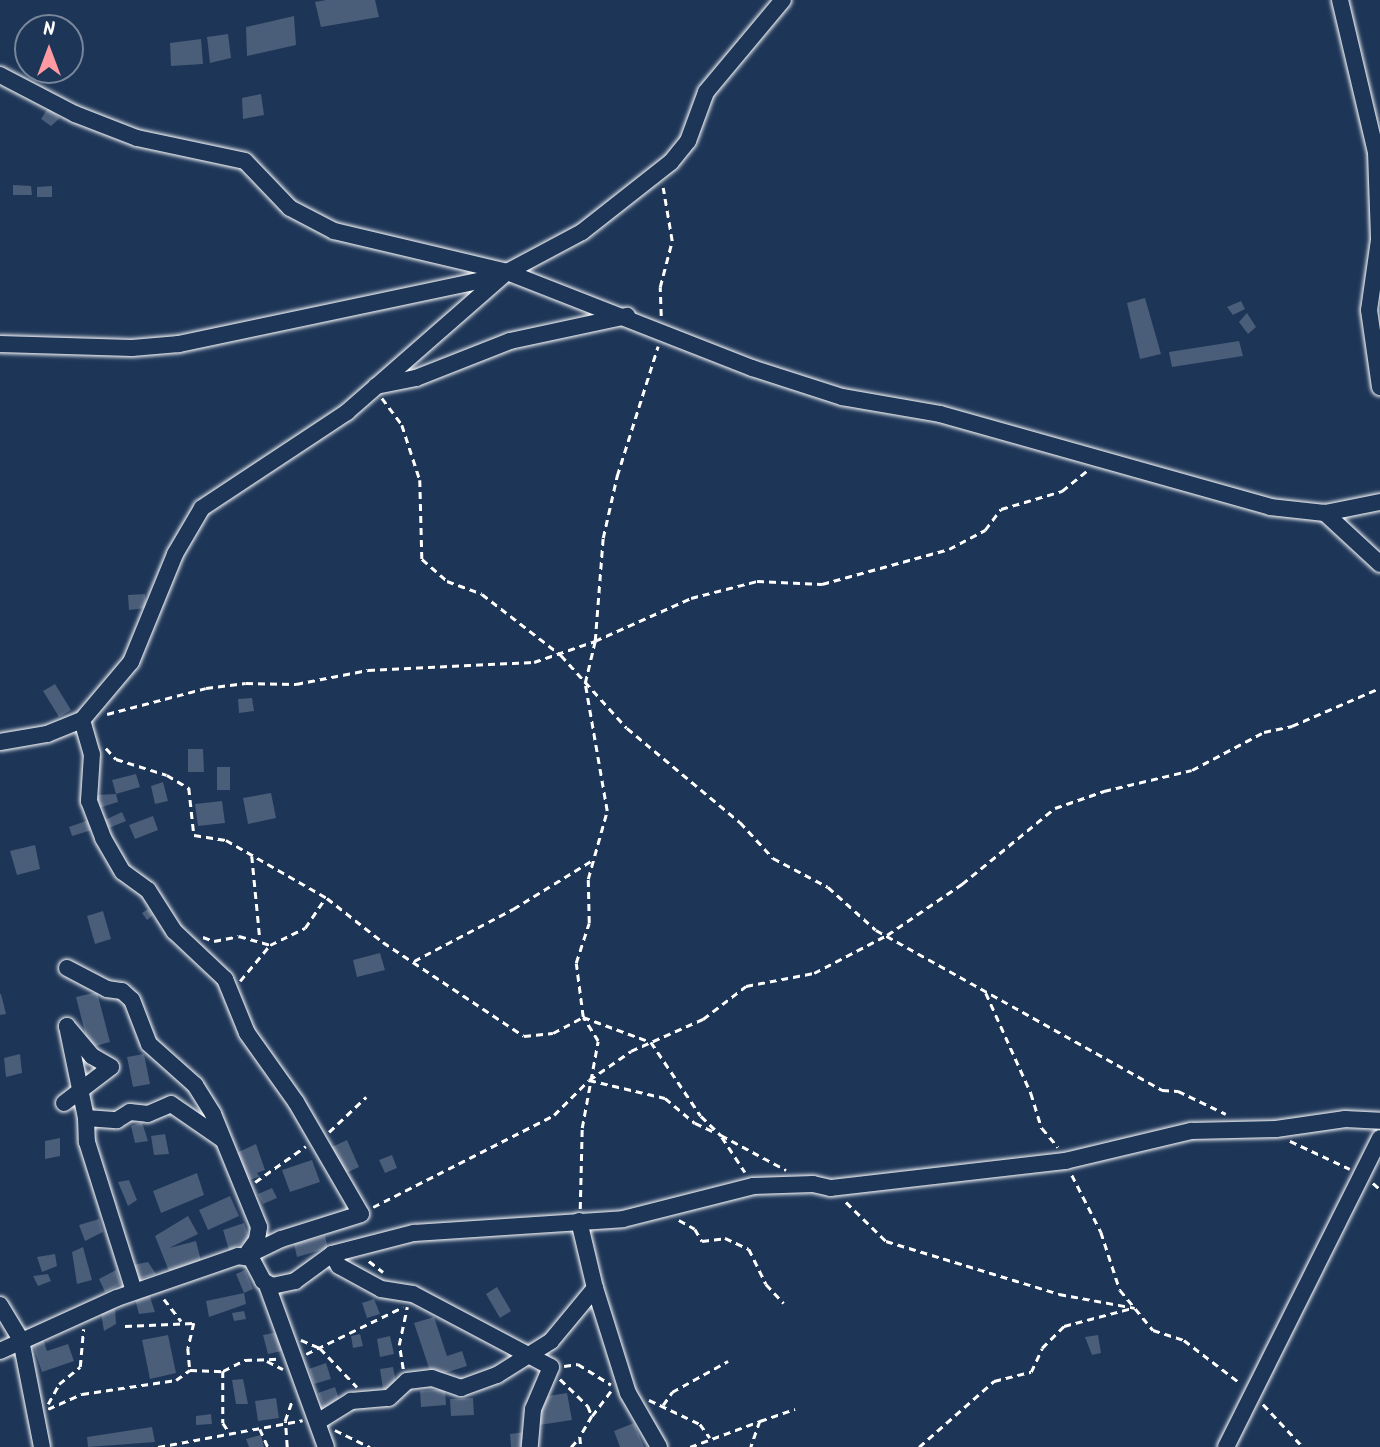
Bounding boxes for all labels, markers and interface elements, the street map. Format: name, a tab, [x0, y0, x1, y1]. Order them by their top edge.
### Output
north arrow	[14, 14, 84, 84]
text: N	[43, 15, 55, 45]

